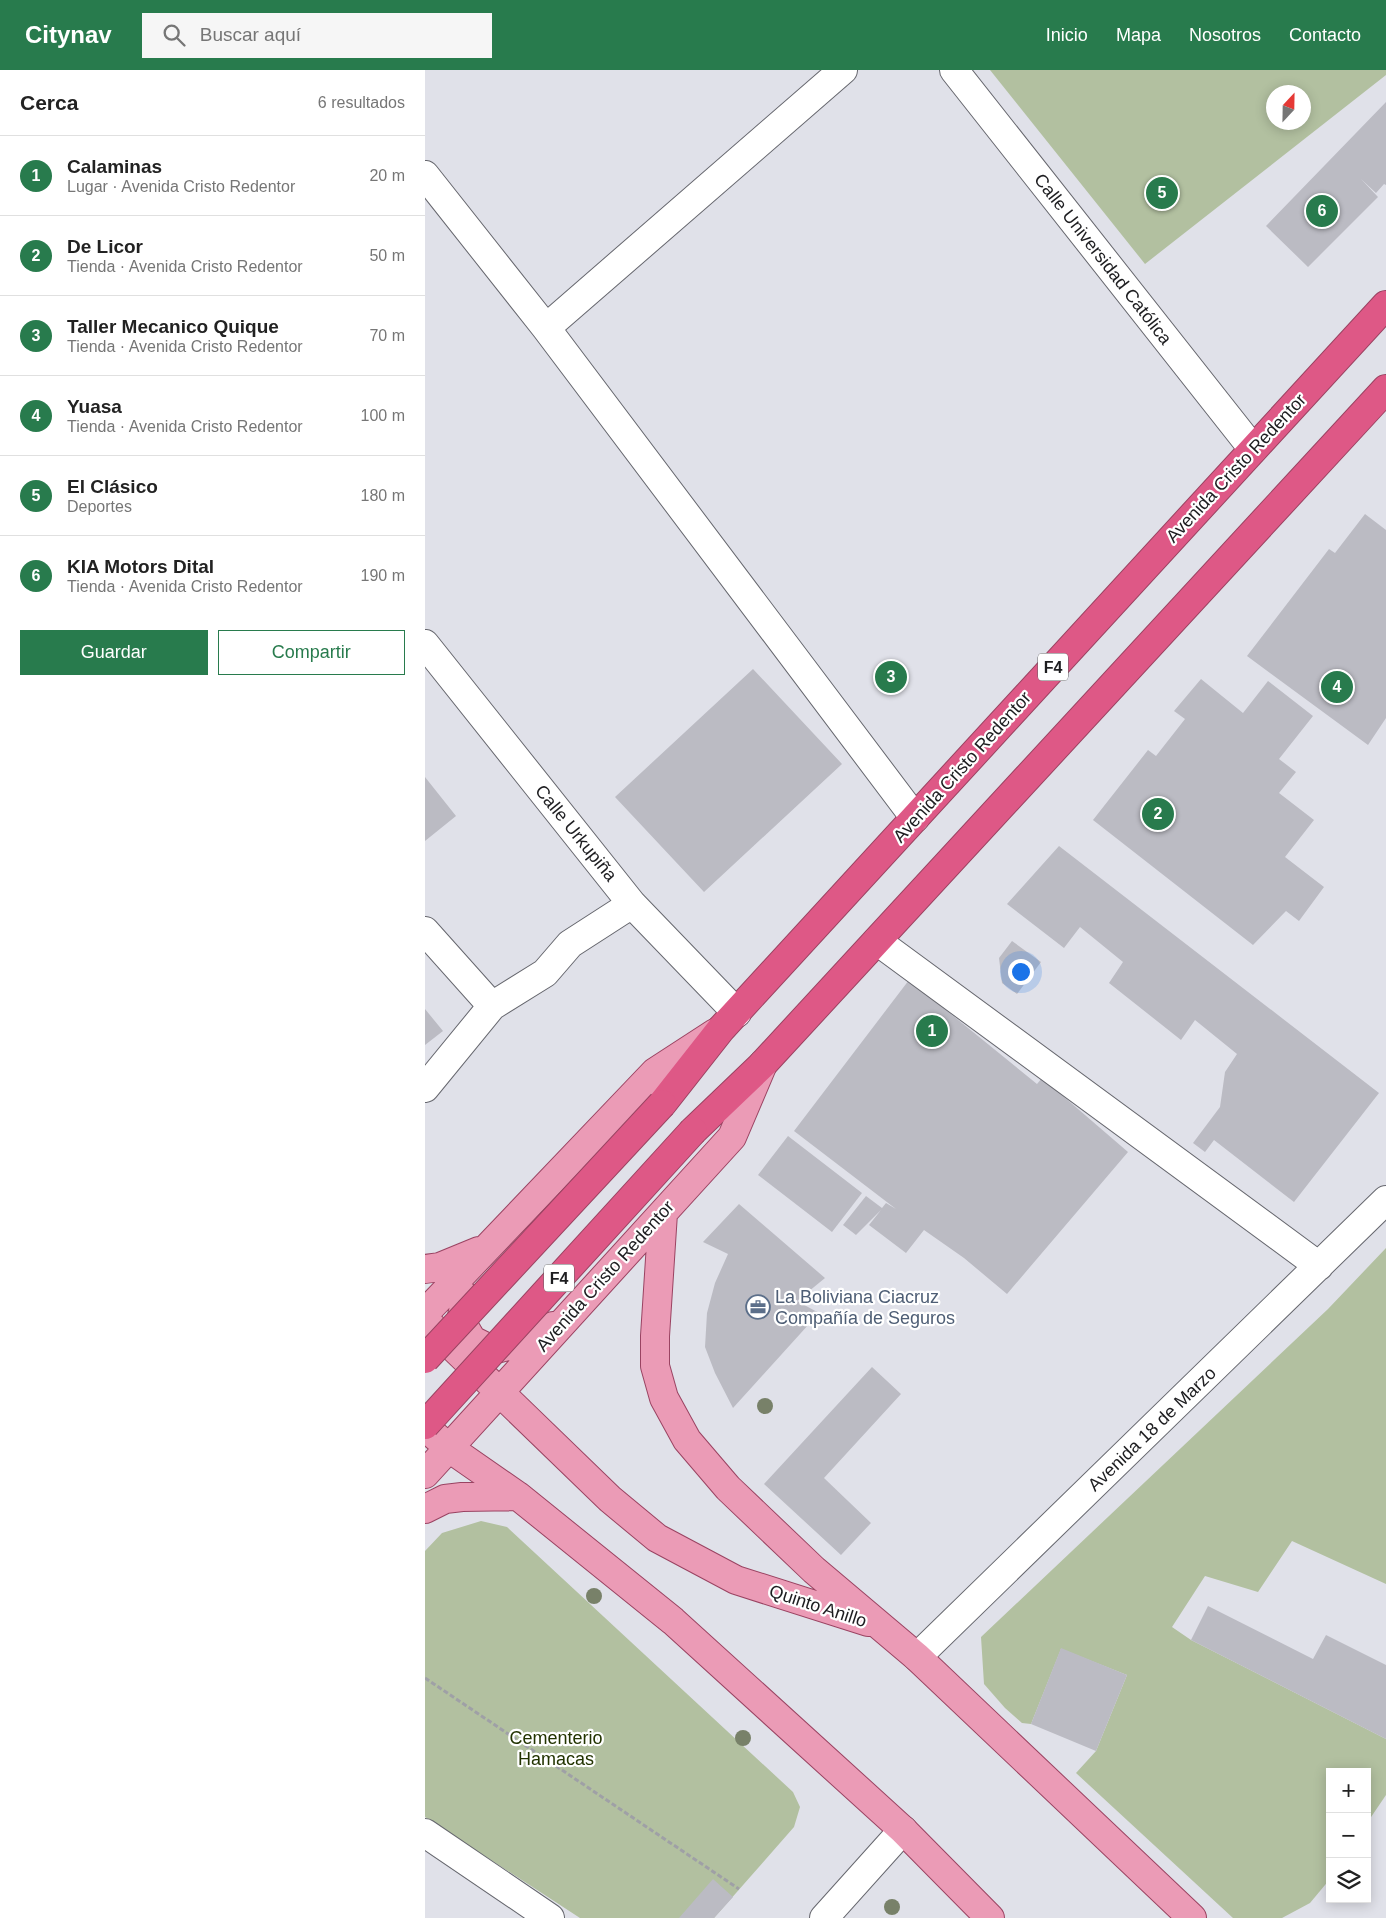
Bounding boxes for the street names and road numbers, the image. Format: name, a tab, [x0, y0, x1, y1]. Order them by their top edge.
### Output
street label: Calle Universidad Católica	[1030, 170, 1176, 349]
street label: Avenida Cristo Redentor	[1162, 390, 1310, 546]
road number: F4	[1038, 654, 1068, 680]
street label: Avenida Cristo Redentor	[889, 688, 1035, 846]
street label: Calle Urkupiña	[531, 781, 622, 886]
street label: Avenida Cristo Redentor	[532, 1197, 678, 1355]
road number: F4	[544, 1264, 574, 1292]
street label: Avenida 18 de Marzo	[1084, 1363, 1220, 1495]
street label: Quinto Anillo	[767, 1581, 869, 1631]

